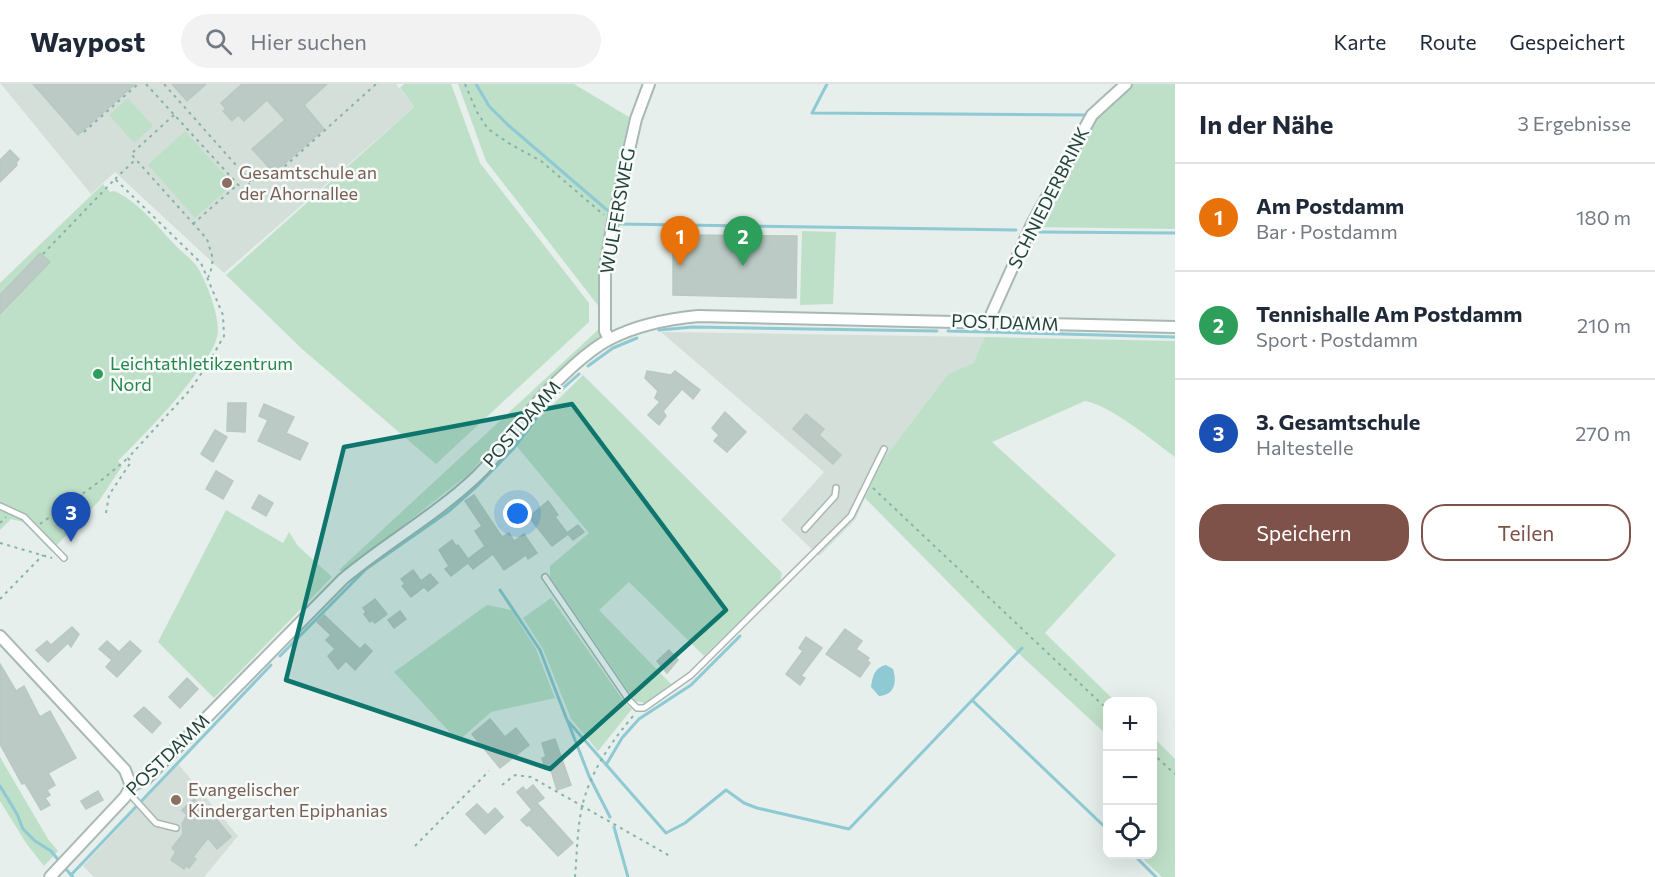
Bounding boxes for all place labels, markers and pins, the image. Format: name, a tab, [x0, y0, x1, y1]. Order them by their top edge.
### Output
place label: Gesamtschule an der Ahornallee	[239, 161, 377, 204]
marker: Gesamtschule an der Ahornallee	[220, 176, 234, 190]
pin: 1	[660, 216, 700, 266]
pin: 2	[724, 216, 762, 266]
place label: Leichtathletikzentrum Nord	[110, 352, 293, 395]
marker: Leichtathletikzentrum Nord	[91, 367, 105, 381]
pin: 3	[52, 492, 90, 542]
place label: Evangelischer Kindergarten Epiphanias	[188, 778, 388, 821]
marker: Evangelischer Kindergarten Epiphanias	[169, 793, 183, 807]

